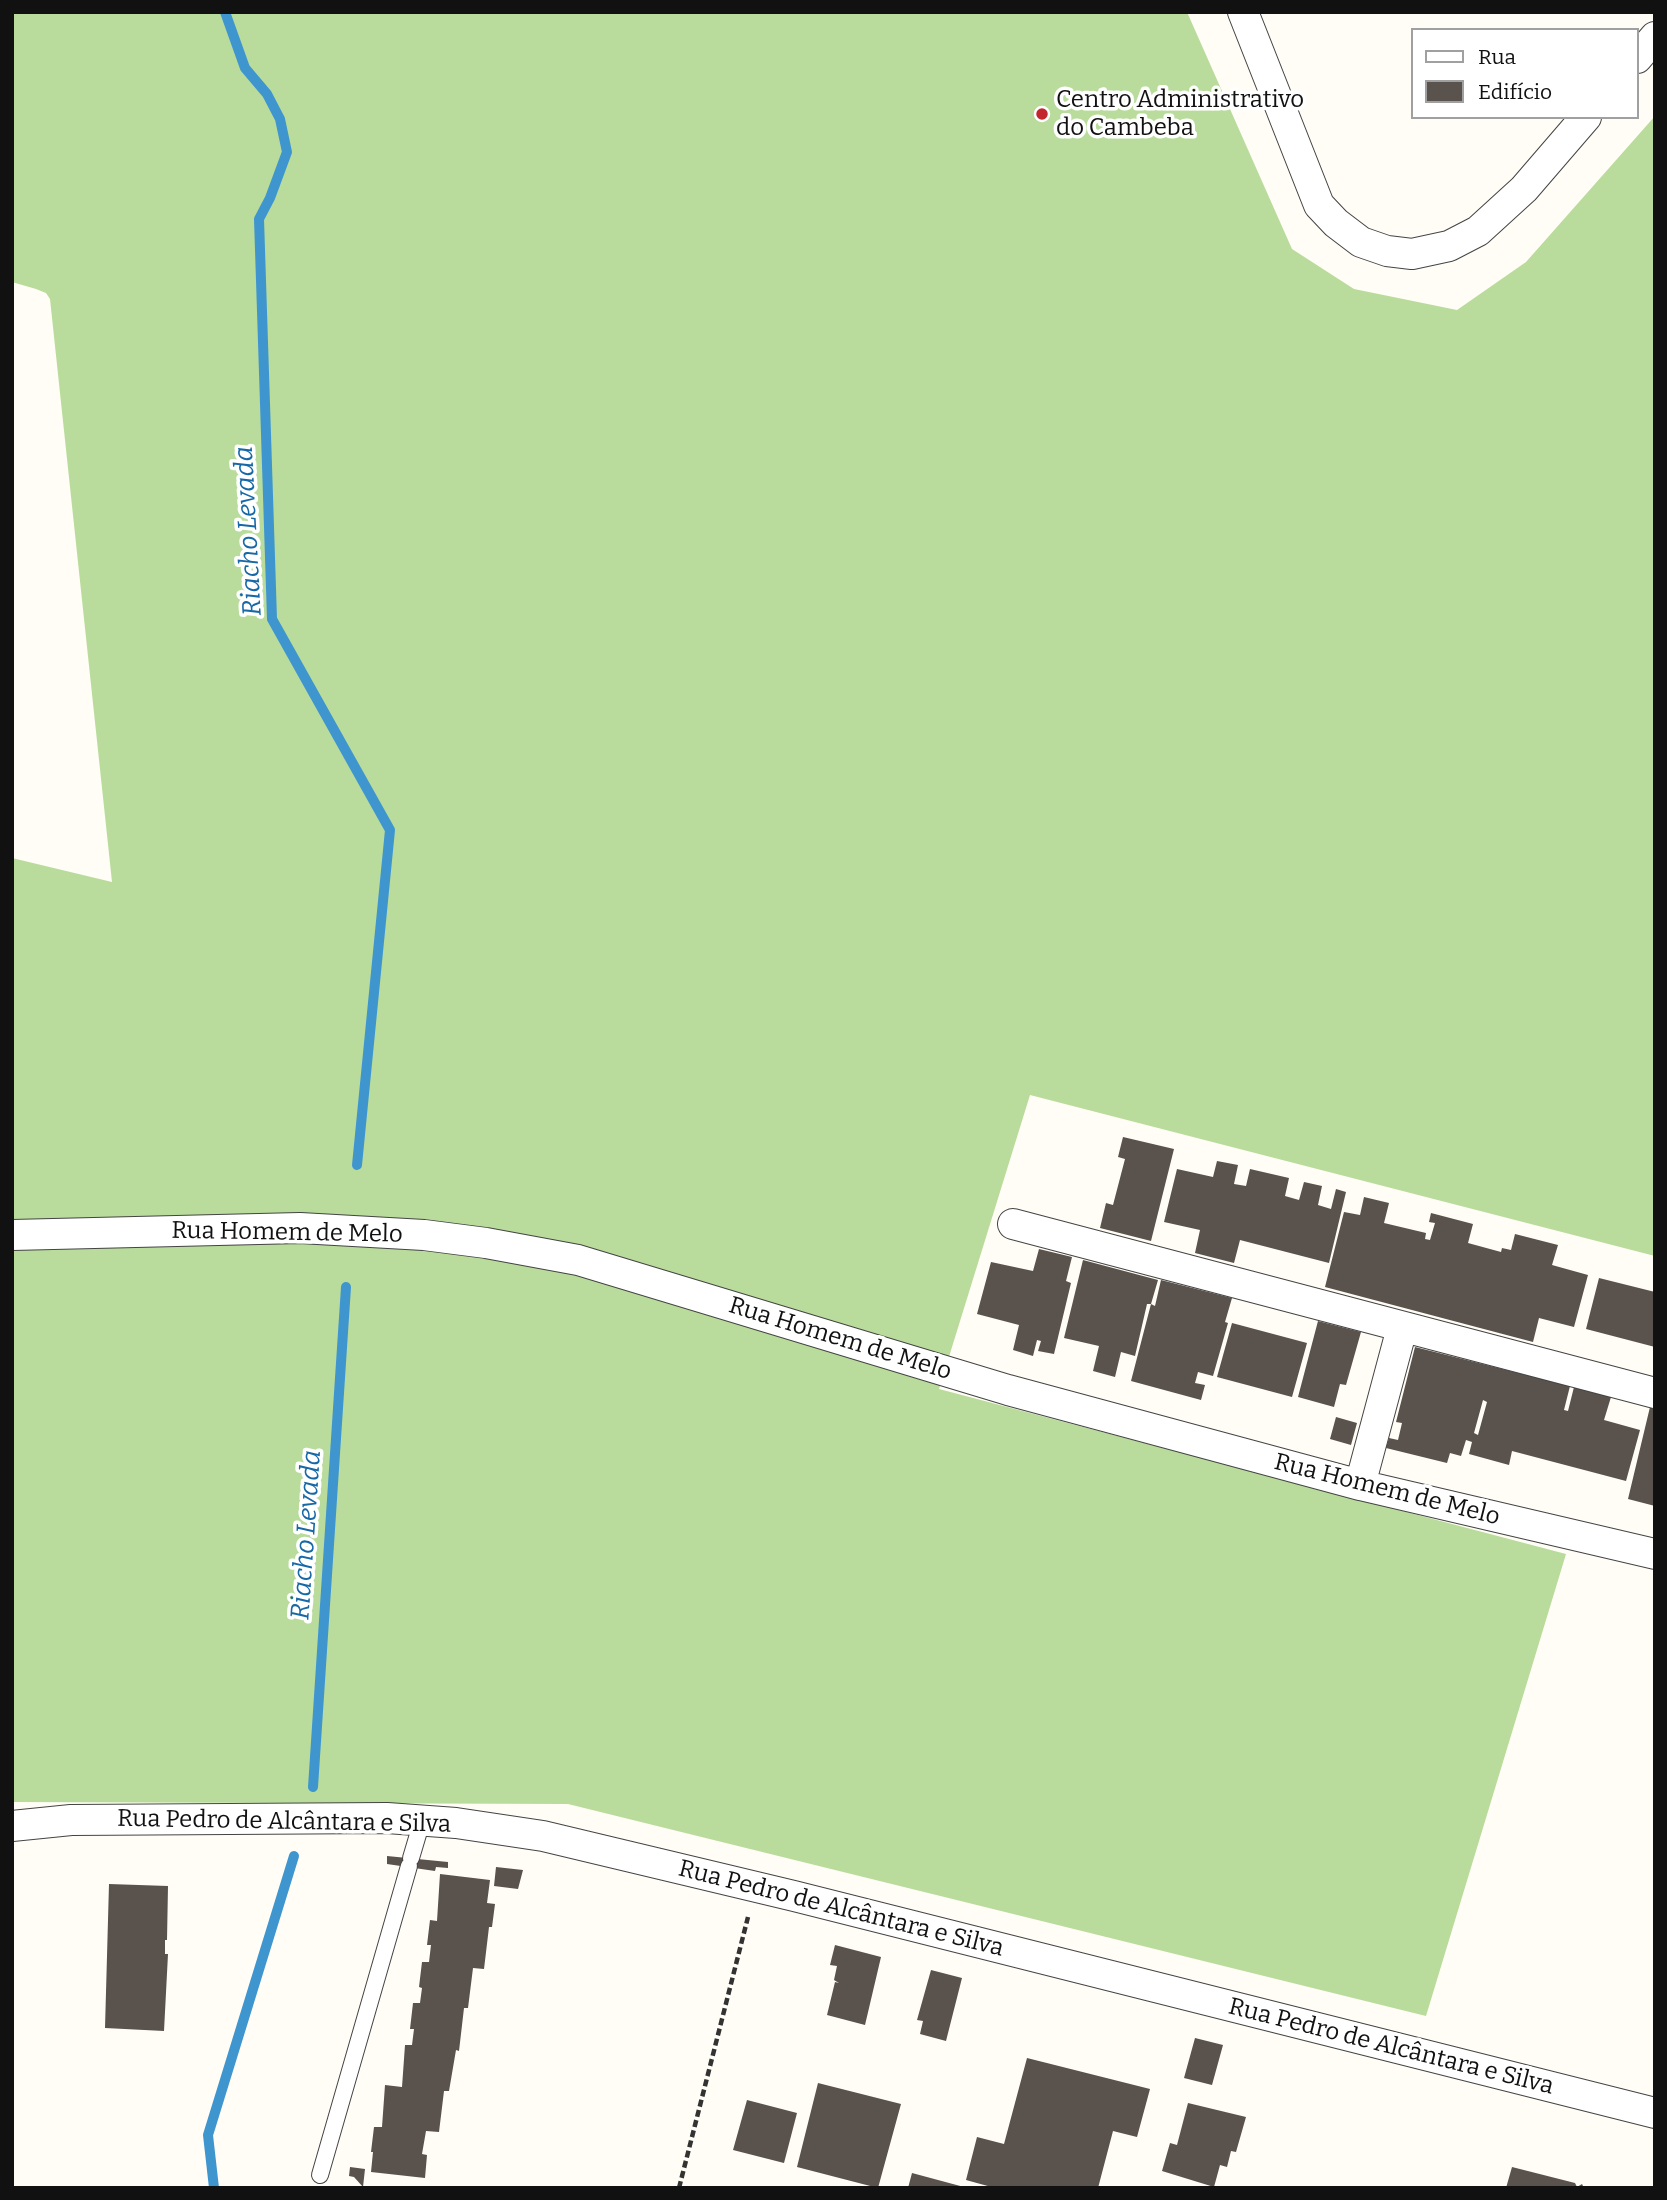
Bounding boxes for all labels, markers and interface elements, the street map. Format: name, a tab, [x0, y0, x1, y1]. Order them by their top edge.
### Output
legend	[1412, 28, 1639, 119]
text: Rua	[1478, 44, 1516, 70]
text: Edifício	[1478, 79, 1552, 105]
place label: Centro Administrativo do Cambeba	[1056, 86, 1304, 142]
marker: Centro Administrativo do Cambeba	[1034, 106, 1050, 122]
water label: Riacho Levada	[229, 445, 269, 617]
street label: Rua Homem de Melo	[171, 1217, 403, 1249]
street label: Rua Homem de Melo	[725, 1291, 955, 1387]
street label: Rua Homem de Melo	[1271, 1448, 1503, 1532]
water label: Riacho Levada	[286, 1449, 328, 1621]
street label: Rua Pedro de Alcântara e Silva	[117, 1805, 451, 1839]
street label: Rua Pedro de Alcântara e Silva	[676, 1855, 1006, 1963]
street label: Rua Pedro de Alcântara e Silva	[1226, 1993, 1556, 2101]

